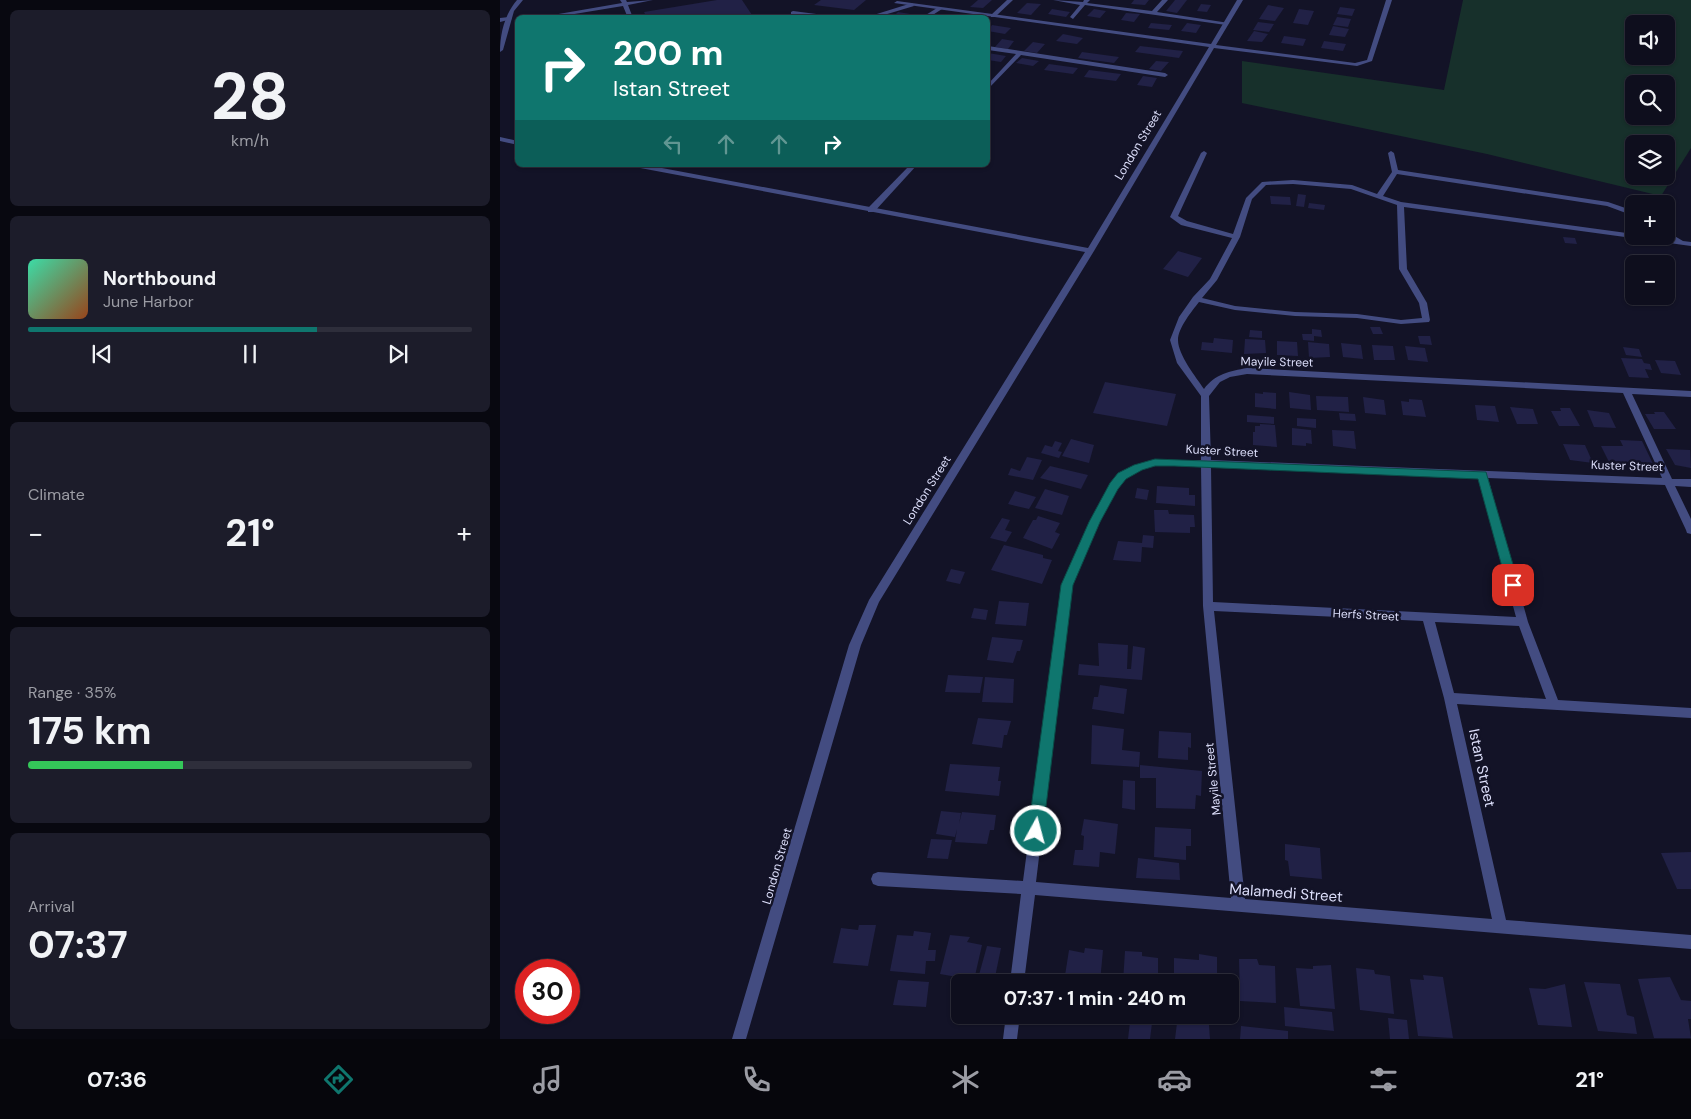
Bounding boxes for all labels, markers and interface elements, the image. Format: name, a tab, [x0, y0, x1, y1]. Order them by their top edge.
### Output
map controls	[1625, 15, 1675, 305]
button: sound	[1625, 15, 1675, 65]
text: 200 m	[613, 30, 724, 76]
icon: right	[530, 35, 595, 100]
text: 28	[211, 55, 289, 139]
text: Istan Street	[613, 74, 730, 103]
button: search	[1625, 75, 1675, 125]
street label: London Street	[1111, 107, 1165, 183]
text: km/h	[231, 130, 269, 151]
icon: left	[659, 130, 687, 158]
icon: ahead	[712, 130, 740, 158]
icon: ahead	[765, 130, 793, 158]
icon: right	[818, 130, 846, 158]
button: layers	[1625, 135, 1675, 185]
button: +	[1625, 195, 1675, 245]
button: −	[1625, 255, 1675, 305]
text: Northbound	[103, 266, 216, 291]
text: June Harbor	[103, 291, 194, 312]
icon: previous	[88, 340, 116, 368]
icon: pause	[236, 340, 264, 368]
icon: next	[384, 340, 412, 368]
street label: Mayile Street	[1241, 353, 1314, 371]
street label: Kuster Street	[1185, 441, 1259, 461]
street label: London Street	[899, 452, 955, 528]
street label: Kuster Street	[1591, 457, 1664, 475]
text: Climate	[28, 484, 85, 505]
text: 21°	[225, 508, 275, 558]
text: −	[28, 515, 43, 552]
text: +	[457, 515, 472, 552]
pin	[1492, 564, 1534, 606]
icon: arrive	[1499, 571, 1527, 599]
street label: Herfs Street	[1332, 605, 1400, 625]
text: Range · 35%	[28, 682, 116, 703]
text: 175 km	[28, 706, 152, 756]
street label: Istan Street	[1464, 727, 1500, 809]
street label: Mayile Street	[1201, 742, 1225, 816]
position arrow	[1009, 804, 1061, 856]
street label: London Street	[758, 826, 796, 906]
street label: Malamedi Street	[1229, 879, 1344, 907]
text: Arrival	[28, 896, 75, 917]
text: 07:37	[28, 920, 128, 970]
speed limit sign: 30	[515, 959, 580, 1024]
text: 07:37 · 1 min · 240 m	[1004, 986, 1186, 1011]
icon: directions	[321, 1062, 356, 1097]
icon: music	[530, 1062, 565, 1097]
icon: phone	[739, 1062, 774, 1097]
icon: climate	[948, 1062, 983, 1097]
icon: car	[1157, 1062, 1192, 1097]
icon: filters	[1366, 1062, 1401, 1097]
text: 07:36	[87, 1065, 147, 1094]
text: 21°	[1575, 1065, 1604, 1094]

